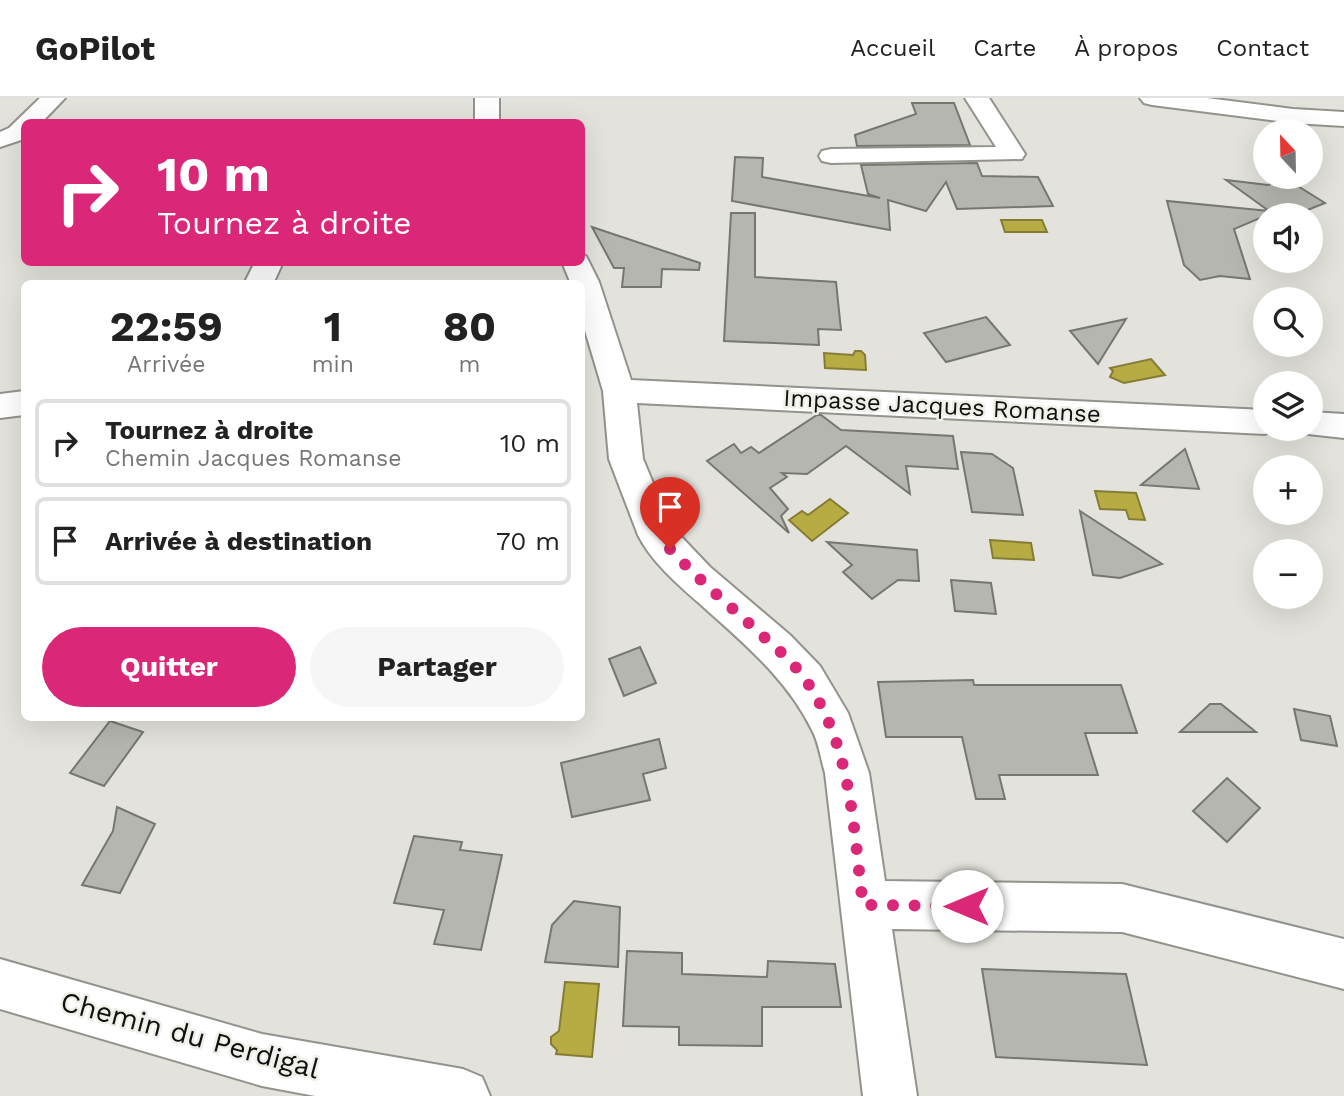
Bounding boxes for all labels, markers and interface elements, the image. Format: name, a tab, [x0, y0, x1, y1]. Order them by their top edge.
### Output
text: GoPilot	[35, 29, 155, 68]
text: Accueil	[850, 34, 935, 62]
text: Carte	[973, 34, 1036, 62]
text: À propos	[1074, 34, 1178, 62]
text: Contact	[1216, 34, 1309, 62]
north arrow	[1253, 119, 1323, 189]
map controls	[1253, 119, 1323, 609]
text: 10 m	[157, 145, 270, 203]
icon: right	[42, 147, 133, 238]
button: sound	[1253, 203, 1323, 273]
text: Tournez à droite	[157, 204, 412, 242]
button: search	[1253, 287, 1323, 357]
text: 22:59	[110, 302, 223, 351]
text: 1	[324, 302, 342, 351]
text: 80	[443, 302, 496, 351]
text: Arrivée	[127, 351, 206, 378]
text: min	[312, 351, 354, 378]
text: m	[459, 351, 480, 378]
button: layers	[1253, 371, 1323, 441]
street label: Impasse Jacques Romanse	[783, 384, 1101, 428]
text: Tournez à droite	[105, 415, 314, 445]
icon: right	[46, 424, 84, 462]
text: 10 m	[500, 428, 560, 458]
text: Chemin Jacques Romanse	[105, 445, 401, 472]
button: +	[1253, 455, 1323, 525]
pin	[640, 477, 700, 549]
icon: arrive	[651, 488, 689, 526]
icon: arrive	[46, 522, 84, 560]
text: Arrivée à destination	[105, 526, 372, 556]
text: 70 m	[496, 526, 560, 556]
button: −	[1253, 539, 1323, 609]
button: Quitter	[42, 627, 296, 707]
button: Partager	[310, 627, 564, 707]
position arrow	[930, 869, 1004, 943]
street label: Chemin du Perdigal	[57, 985, 323, 1086]

